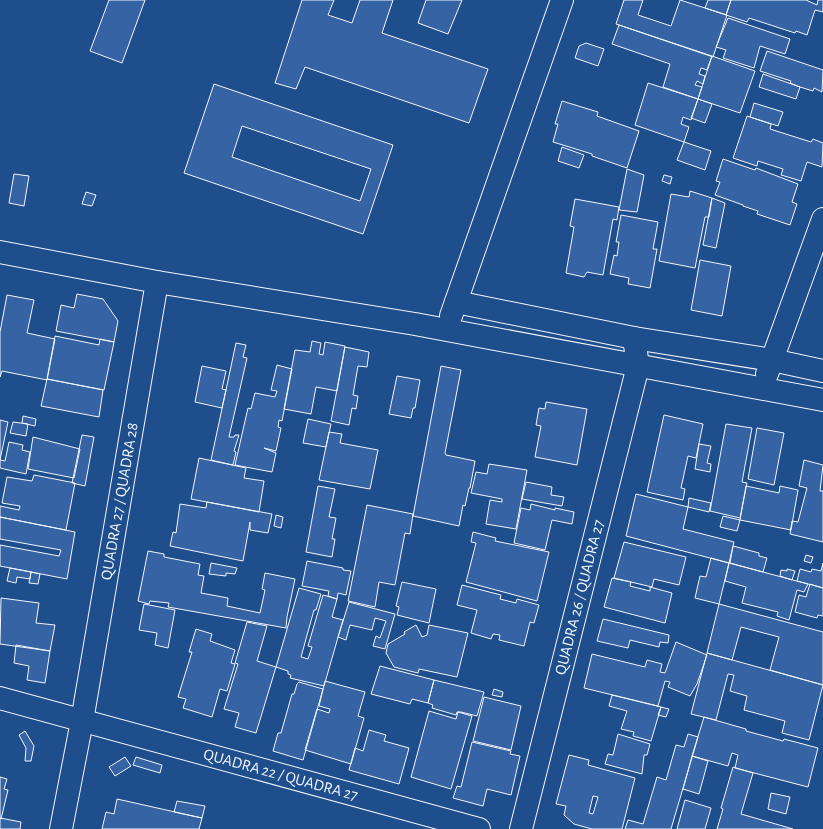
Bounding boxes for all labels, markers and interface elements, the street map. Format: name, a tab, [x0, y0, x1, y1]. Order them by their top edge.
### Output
street label: QUADRA 27 / QUADRA 28	[98, 421, 141, 581]
street label: QUADRA 26 / QUADRA 27	[552, 518, 607, 677]
street label: QUADRA 22 / QUADRA 27	[202, 746, 360, 804]

